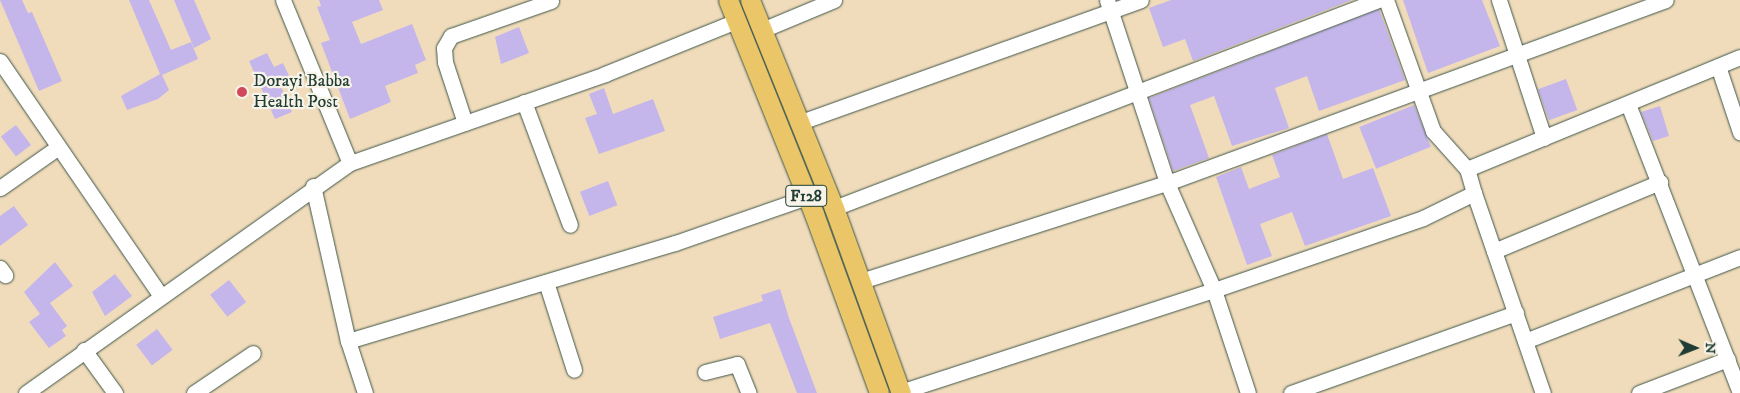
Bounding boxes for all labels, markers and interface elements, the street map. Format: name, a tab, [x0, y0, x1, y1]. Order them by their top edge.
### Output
place label: Dorayi Babba Health Post	[253, 71, 350, 114]
marker: Dorayi Babba Health Post	[235, 85, 249, 99]
road number: F128	[785, 182, 827, 210]
north arrow	[1670, 323, 1720, 373]
text: N	[1701, 342, 1719, 354]

